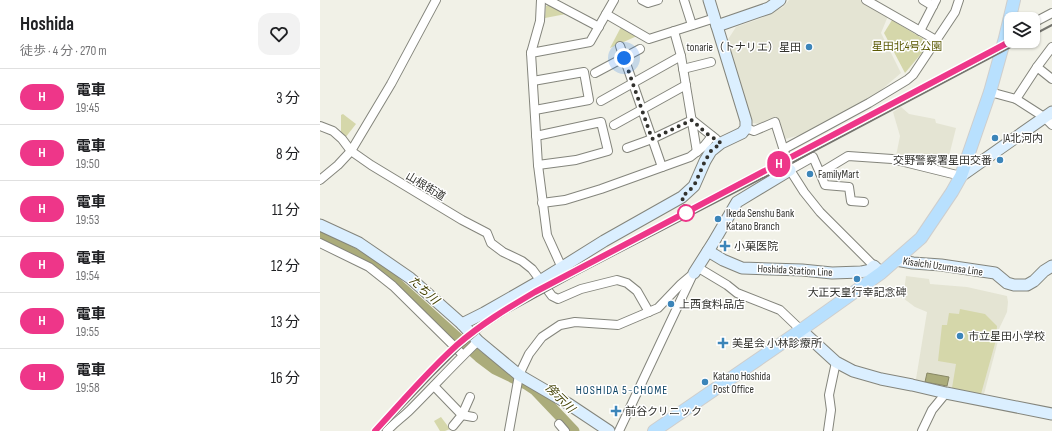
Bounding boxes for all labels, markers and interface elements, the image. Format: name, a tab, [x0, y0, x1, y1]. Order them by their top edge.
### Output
map controls	[1004, 12, 1040, 48]
button: layers	[1004, 12, 1040, 48]
text: Hoshida	[20, 13, 74, 36]
button: heart	[258, 13, 300, 55]
park label: 星田北4号公園	[872, 40, 942, 53]
place label: tonarie（トナリエ）星田	[687, 41, 801, 54]
marker: tonarie（トナリエ）星田	[804, 42, 814, 52]
text: 徒歩 · 4 分 · 270 m	[20, 43, 107, 59]
your location	[614, 48, 634, 68]
text: 電車	[76, 81, 106, 100]
text: H	[38, 88, 46, 105]
text: 3 分	[276, 89, 300, 108]
text: 19:45	[76, 100, 99, 116]
place label: JA北河内	[1002, 132, 1043, 145]
marker: JA北河内	[990, 133, 1000, 143]
text: 電車	[76, 137, 106, 156]
text: H	[38, 144, 46, 161]
text: 8 分	[276, 145, 300, 164]
line badge: H	[766, 151, 792, 177]
place label: 交野警察署星田交番	[893, 154, 992, 167]
text: H	[775, 155, 783, 172]
marker: 交野警察署星田交番	[995, 155, 1005, 165]
text: 19:50	[76, 156, 100, 172]
place label: FamilyMart	[818, 168, 860, 181]
marker: FamilyMart	[805, 169, 815, 179]
street label: 山根街道	[404, 170, 448, 203]
text: 電車	[76, 193, 106, 212]
text: H	[38, 200, 46, 217]
text: 11 分	[272, 201, 300, 220]
unlabelled marker	[677, 204, 695, 222]
place label: Ikeda Senshu Bank Katano Branch	[726, 207, 795, 233]
text: 19:53	[76, 212, 99, 228]
marker: Ikeda Senshu Bank Katano Branch	[713, 214, 723, 224]
marker: 小菓医院	[719, 240, 731, 252]
place label: 小菓医院	[734, 240, 778, 253]
text: 電車	[76, 249, 106, 268]
street label: Kisaichi Uzumasa Line	[902, 254, 984, 279]
text: H	[38, 256, 46, 273]
text: 12 分	[271, 257, 300, 276]
street label: Hoshida Station Line	[757, 262, 833, 279]
text: 19:54	[76, 268, 99, 284]
water label: たち川	[405, 273, 444, 309]
marker: 大正天皇行幸記念碑	[852, 274, 862, 284]
place label: 大正天皇行幸記念碑	[808, 286, 907, 299]
place label: 上西食料品店	[679, 298, 745, 311]
marker: 上西食料品店	[666, 299, 676, 309]
text: 電車	[76, 305, 106, 324]
text: H	[38, 312, 46, 329]
text: 13 分	[271, 313, 300, 332]
text: 19:55	[76, 324, 99, 340]
place label: 市立星田小学校	[968, 330, 1045, 343]
marker: 市立星田小学校	[955, 331, 965, 341]
marker: 美星会 小林診療所	[717, 337, 729, 349]
place label: 美星会 小林診療所	[732, 337, 823, 350]
text: 電車	[76, 361, 106, 380]
text: H	[38, 368, 46, 385]
text: 16 分	[271, 369, 300, 388]
place label: Katano Hoshida Post Office	[713, 370, 770, 396]
marker: Katano Hoshida Post Office	[700, 377, 710, 387]
text: 19:58	[76, 380, 100, 396]
water label: 傍示川	[542, 380, 579, 418]
district label: HOSHIDA 5-CHOME	[576, 383, 668, 398]
marker: 前谷クリニック	[610, 405, 622, 417]
place label: 前谷クリニック	[625, 405, 702, 418]

